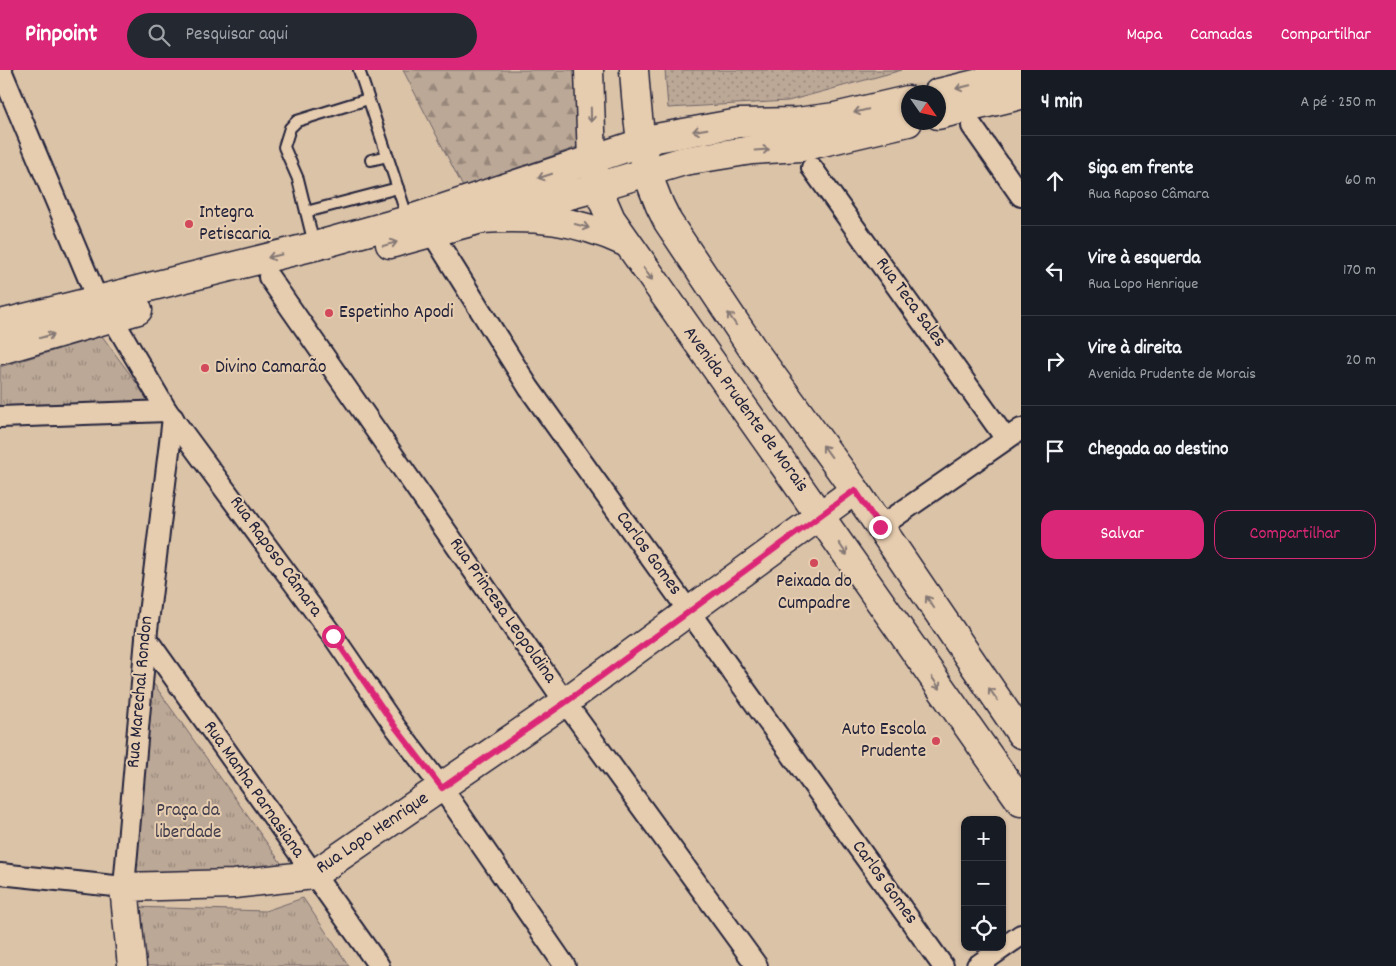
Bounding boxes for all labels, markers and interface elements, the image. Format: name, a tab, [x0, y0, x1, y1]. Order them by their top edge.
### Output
search box	[127, 13, 477, 58]
text: Pinpoint	[25, 18, 97, 52]
icon: search	[145, 21, 173, 49]
text: Pesquisar aqui	[185, 22, 288, 49]
text: Mapa	[1126, 23, 1162, 48]
text: Camadas	[1190, 23, 1253, 48]
text: Compartilhar	[1281, 23, 1371, 48]
one-way arrow	[955, 83, 971, 92]
north arrow	[901, 85, 946, 130]
text: 4 min	[1041, 88, 1083, 118]
text: A pé · 250 m	[1301, 91, 1376, 114]
one-way arrow	[586, 107, 596, 123]
one-way arrow	[853, 107, 869, 116]
one-way arrow	[693, 126, 709, 136]
one-way arrow	[754, 145, 770, 154]
text: Siga em frente	[1088, 156, 1193, 183]
icon: ahead	[1041, 167, 1069, 195]
text: 60 m	[1345, 169, 1376, 192]
one-way arrow	[537, 171, 553, 181]
text: Rua Raposo Câmara	[1088, 183, 1209, 206]
place label: Integra Petiscaria	[199, 200, 272, 249]
marker: Integra Petiscaria	[183, 218, 195, 230]
one-way arrow	[573, 222, 589, 231]
one-way arrow	[381, 239, 397, 249]
text: Vire à esquerda	[1088, 246, 1200, 273]
one-way arrow	[267, 252, 283, 261]
street label: Rua Teca Sales	[868, 252, 952, 354]
icon: left	[1041, 257, 1069, 285]
text: 170 m	[1343, 259, 1376, 282]
one-way arrow	[643, 267, 653, 281]
text: Rua Lopo Henrique	[1088, 273, 1198, 296]
place label: Espetinho Apodi	[339, 300, 454, 327]
marker: Espetinho Apodi	[323, 307, 335, 319]
one-way arrow	[727, 312, 737, 326]
street label: Avenida Prudente de Morais	[675, 321, 815, 499]
one-way arrow	[38, 331, 54, 341]
text: Vire à direita	[1088, 336, 1181, 363]
icon: right	[1041, 347, 1069, 375]
text: 20 m	[1346, 349, 1376, 372]
place label: Divino Camarão	[215, 355, 327, 382]
marker: Divino Camarão	[199, 362, 211, 374]
text: Avenida Prudente de Morais	[1088, 363, 1256, 386]
icon: arrive	[1041, 437, 1069, 465]
text: Chegada ao destino	[1088, 437, 1229, 464]
one-way arrow	[822, 444, 832, 458]
street label: Rua Raposo Câmara	[222, 491, 329, 624]
street label: Carlos Gomes	[608, 506, 688, 602]
button: Salvar	[1041, 510, 1204, 559]
button: Compartilhar	[1214, 510, 1376, 559]
route end	[869, 516, 892, 539]
street label: Rua Princesa Leopoldina	[442, 533, 563, 690]
one-way arrow	[839, 542, 849, 556]
marker: Peixada do Cumpadre	[808, 557, 820, 569]
place label: Peixada do Cumpadre	[776, 569, 852, 618]
one-way arrow	[925, 596, 935, 610]
street label: Rua Marechal Rondon	[121, 615, 161, 769]
route start	[322, 625, 345, 648]
one-way arrow	[931, 676, 941, 690]
one-way arrow	[988, 688, 998, 702]
street label: Rua Manha Parnasiana	[196, 716, 311, 865]
place label: Auto Escola Prudente	[841, 717, 927, 766]
marker: Auto Escola Prudente	[930, 735, 942, 747]
street label: Rua Lopo Henrique	[311, 786, 435, 882]
park label: Praça da liberdade	[155, 798, 221, 847]
map controls	[961, 816, 1006, 951]
button: +	[961, 816, 1006, 861]
street label: Carlos Gomes	[844, 835, 924, 931]
button: −	[961, 861, 1006, 906]
button: locate	[961, 906, 1006, 951]

